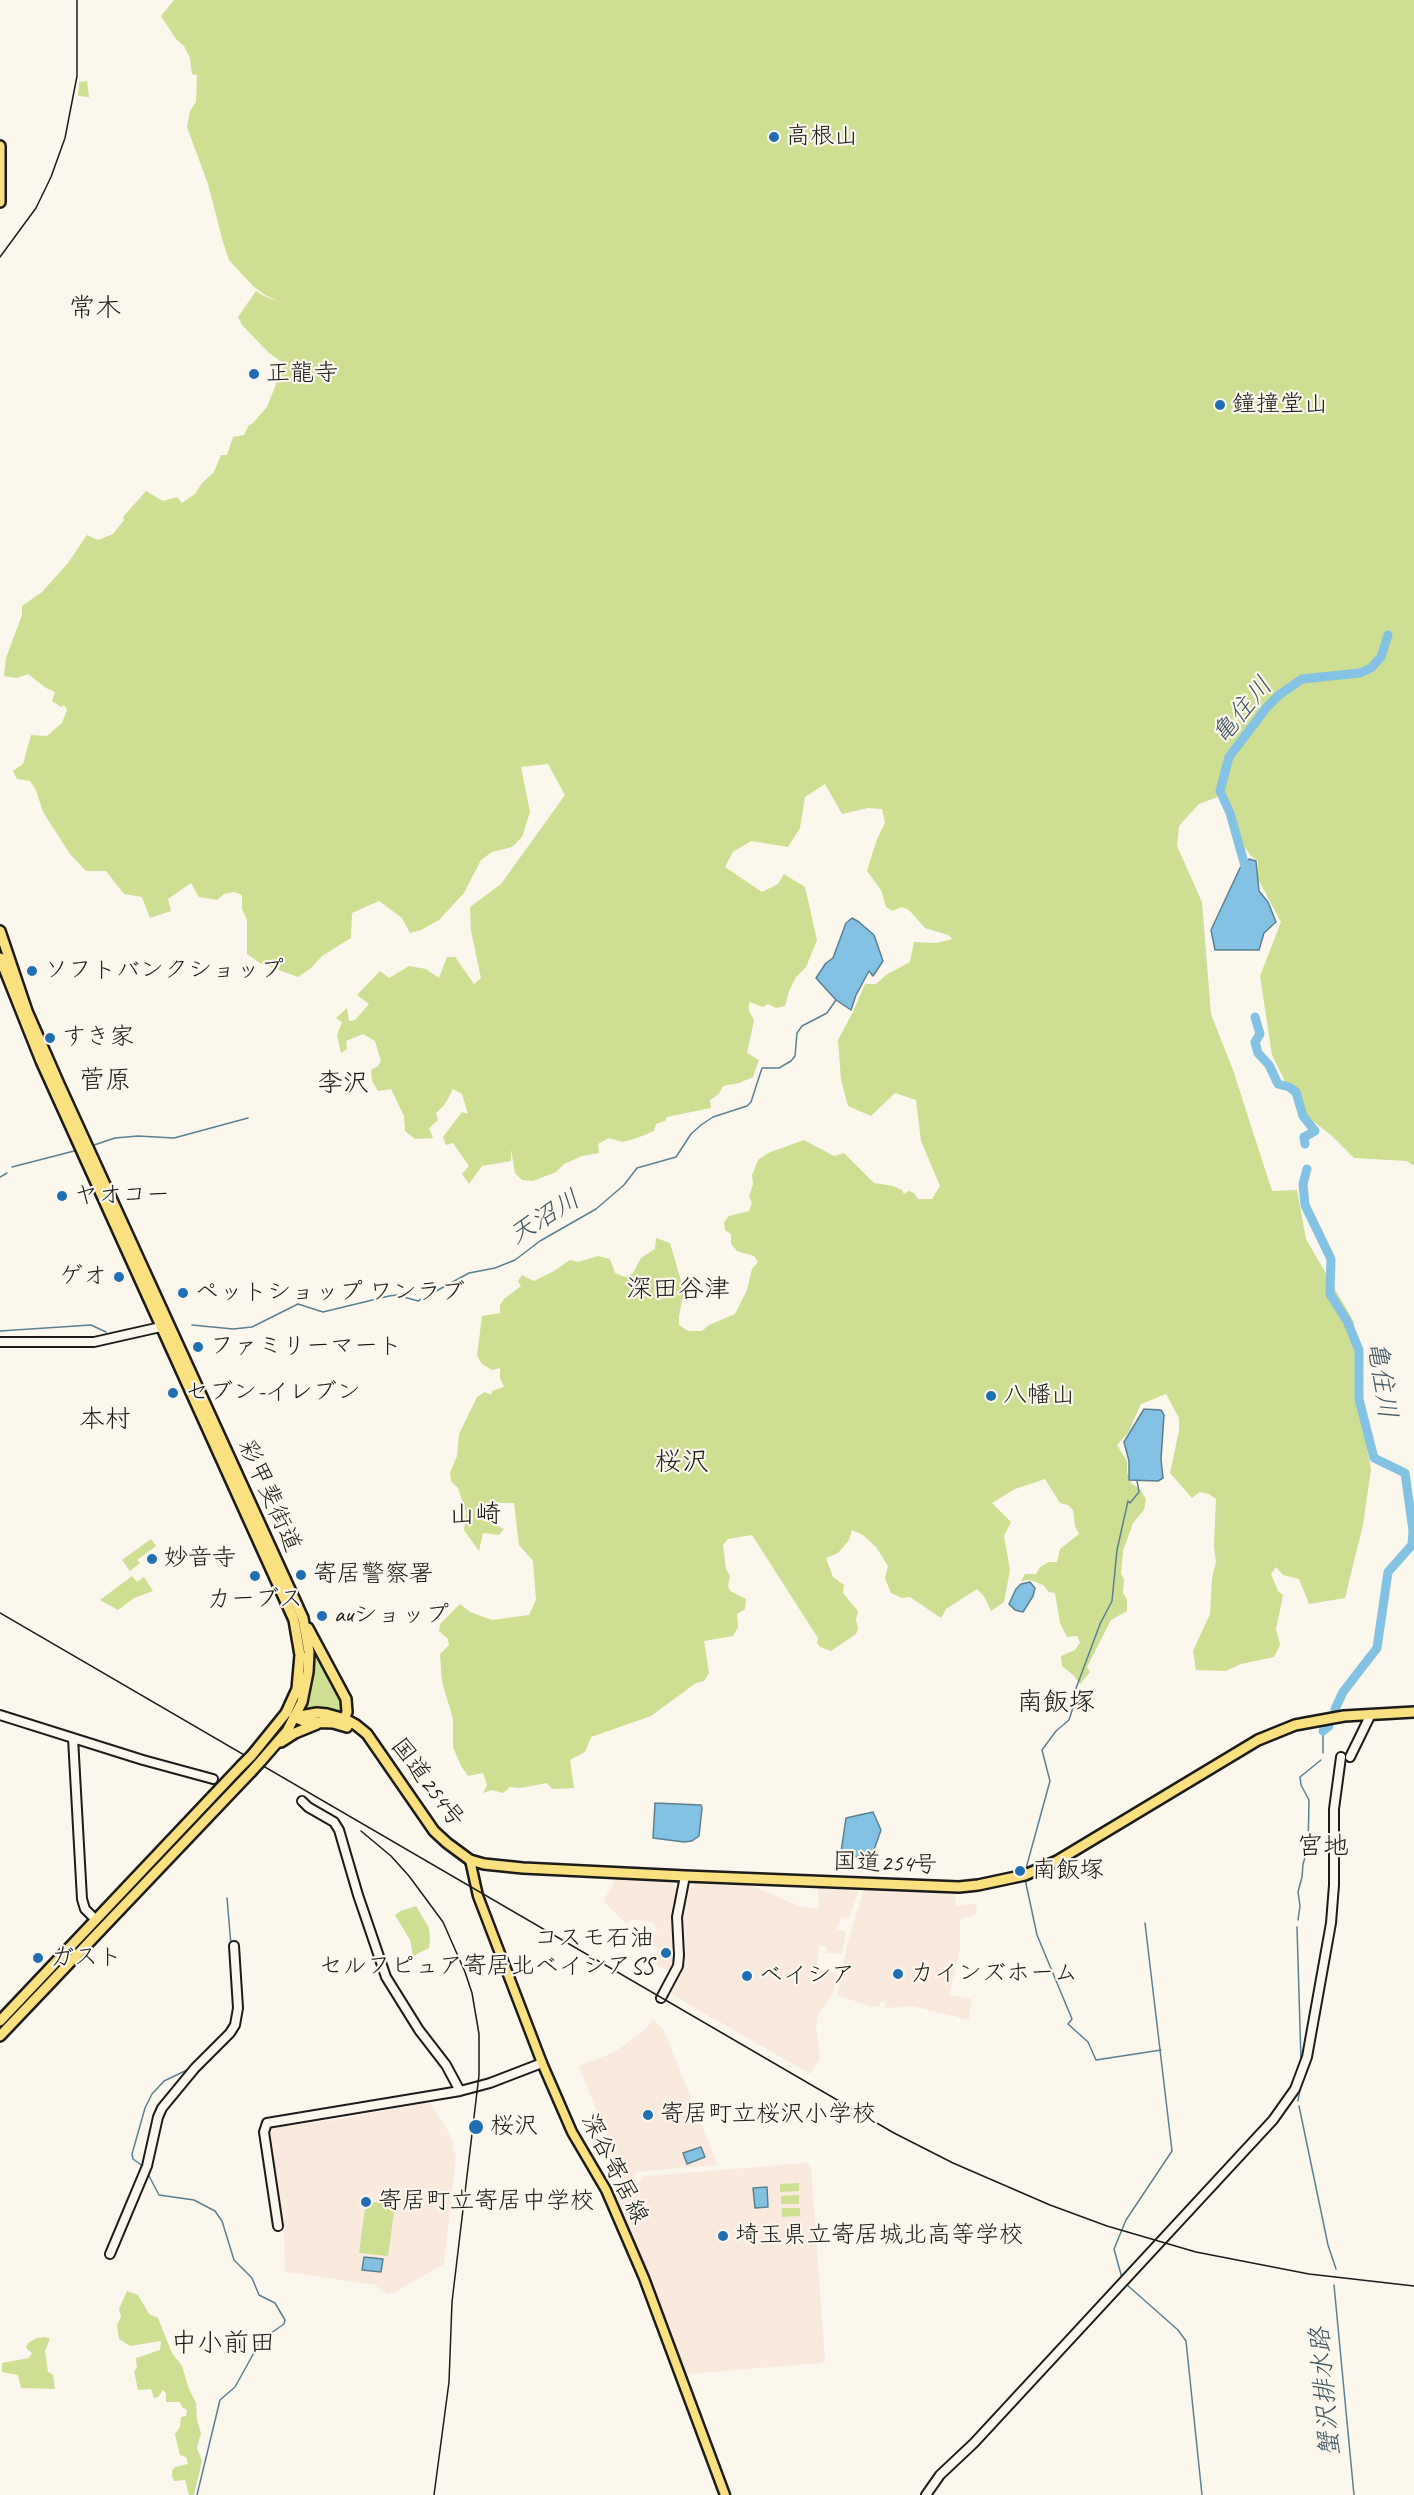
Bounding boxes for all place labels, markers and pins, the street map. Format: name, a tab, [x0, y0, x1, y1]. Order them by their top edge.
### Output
place label: 高根山	[786, 123, 858, 151]
marker: 高根山	[767, 130, 781, 144]
place label: 正龍寺	[266, 360, 338, 388]
marker: 正龍寺	[247, 367, 261, 381]
place label: 鐘撞堂山	[1232, 391, 1328, 419]
marker: 鐘撞堂山	[1213, 398, 1227, 412]
place label: ソフトバンクショップ	[44, 957, 284, 985]
marker: ソフトバンクショップ	[25, 964, 39, 978]
place label: すき家	[62, 1024, 134, 1052]
marker: すき家	[43, 1031, 57, 1045]
place label: ヤオコー	[74, 1182, 170, 1210]
marker: ヤオコー	[55, 1189, 69, 1203]
place label: ゲオ	[59, 1263, 107, 1291]
marker: ゲオ	[112, 1270, 126, 1284]
place label: ペットショップ ワンラブ	[195, 1279, 465, 1307]
marker: ペットショップ ワンラブ	[176, 1286, 190, 1300]
place label: ファミリーマート	[210, 1333, 402, 1361]
marker: ファミリーマート	[191, 1340, 205, 1354]
place label: セブン-イレブン	[185, 1379, 361, 1407]
place label: 八幡山	[1003, 1382, 1075, 1410]
marker: セブン-イレブン	[166, 1386, 180, 1400]
marker: 八幡山	[984, 1389, 998, 1403]
place label: 妙音寺	[164, 1545, 236, 1573]
marker: 妙音寺	[145, 1552, 159, 1566]
place label: 寄居警察署	[313, 1561, 433, 1589]
marker: 寄居警察署	[294, 1568, 308, 1582]
marker: カーブス	[248, 1569, 262, 1583]
place label: カーブス	[207, 1586, 303, 1614]
place label: auショップ	[334, 1602, 449, 1630]
marker: auショップ	[315, 1609, 329, 1623]
place label: 南飯塚	[1032, 1857, 1104, 1885]
marker: 南飯塚	[1013, 1864, 1027, 1878]
place label: コスモ石油 セルフピュア寄居北ベイシアSS	[319, 1925, 654, 1981]
place label: ガスト	[50, 1944, 122, 1972]
marker: コスモ石油 セルフピュア寄居北ベイシアSS	[659, 1946, 673, 1960]
marker: ガスト	[31, 1951, 45, 1965]
place label: カインズホーム	[910, 1960, 1078, 1988]
place label: ベイシア	[759, 1962, 855, 1990]
marker: カインズホーム	[891, 1967, 905, 1981]
marker: ベイシア	[740, 1969, 754, 1983]
place label: 寄居町立桜沢小学校	[660, 2101, 876, 2129]
marker: 寄居町立桜沢小学校	[641, 2108, 655, 2122]
place label: 桜沢	[490, 2113, 538, 2141]
marker: 桜沢	[467, 2118, 485, 2136]
place label: 寄居町立寄居中学校	[378, 2188, 594, 2216]
marker: 寄居町立寄居中学校	[359, 2195, 373, 2209]
place label: 埼玉県立寄居城北高等学校	[735, 2222, 1023, 2250]
marker: 埼玉県立寄居城北高等学校	[716, 2229, 730, 2243]

